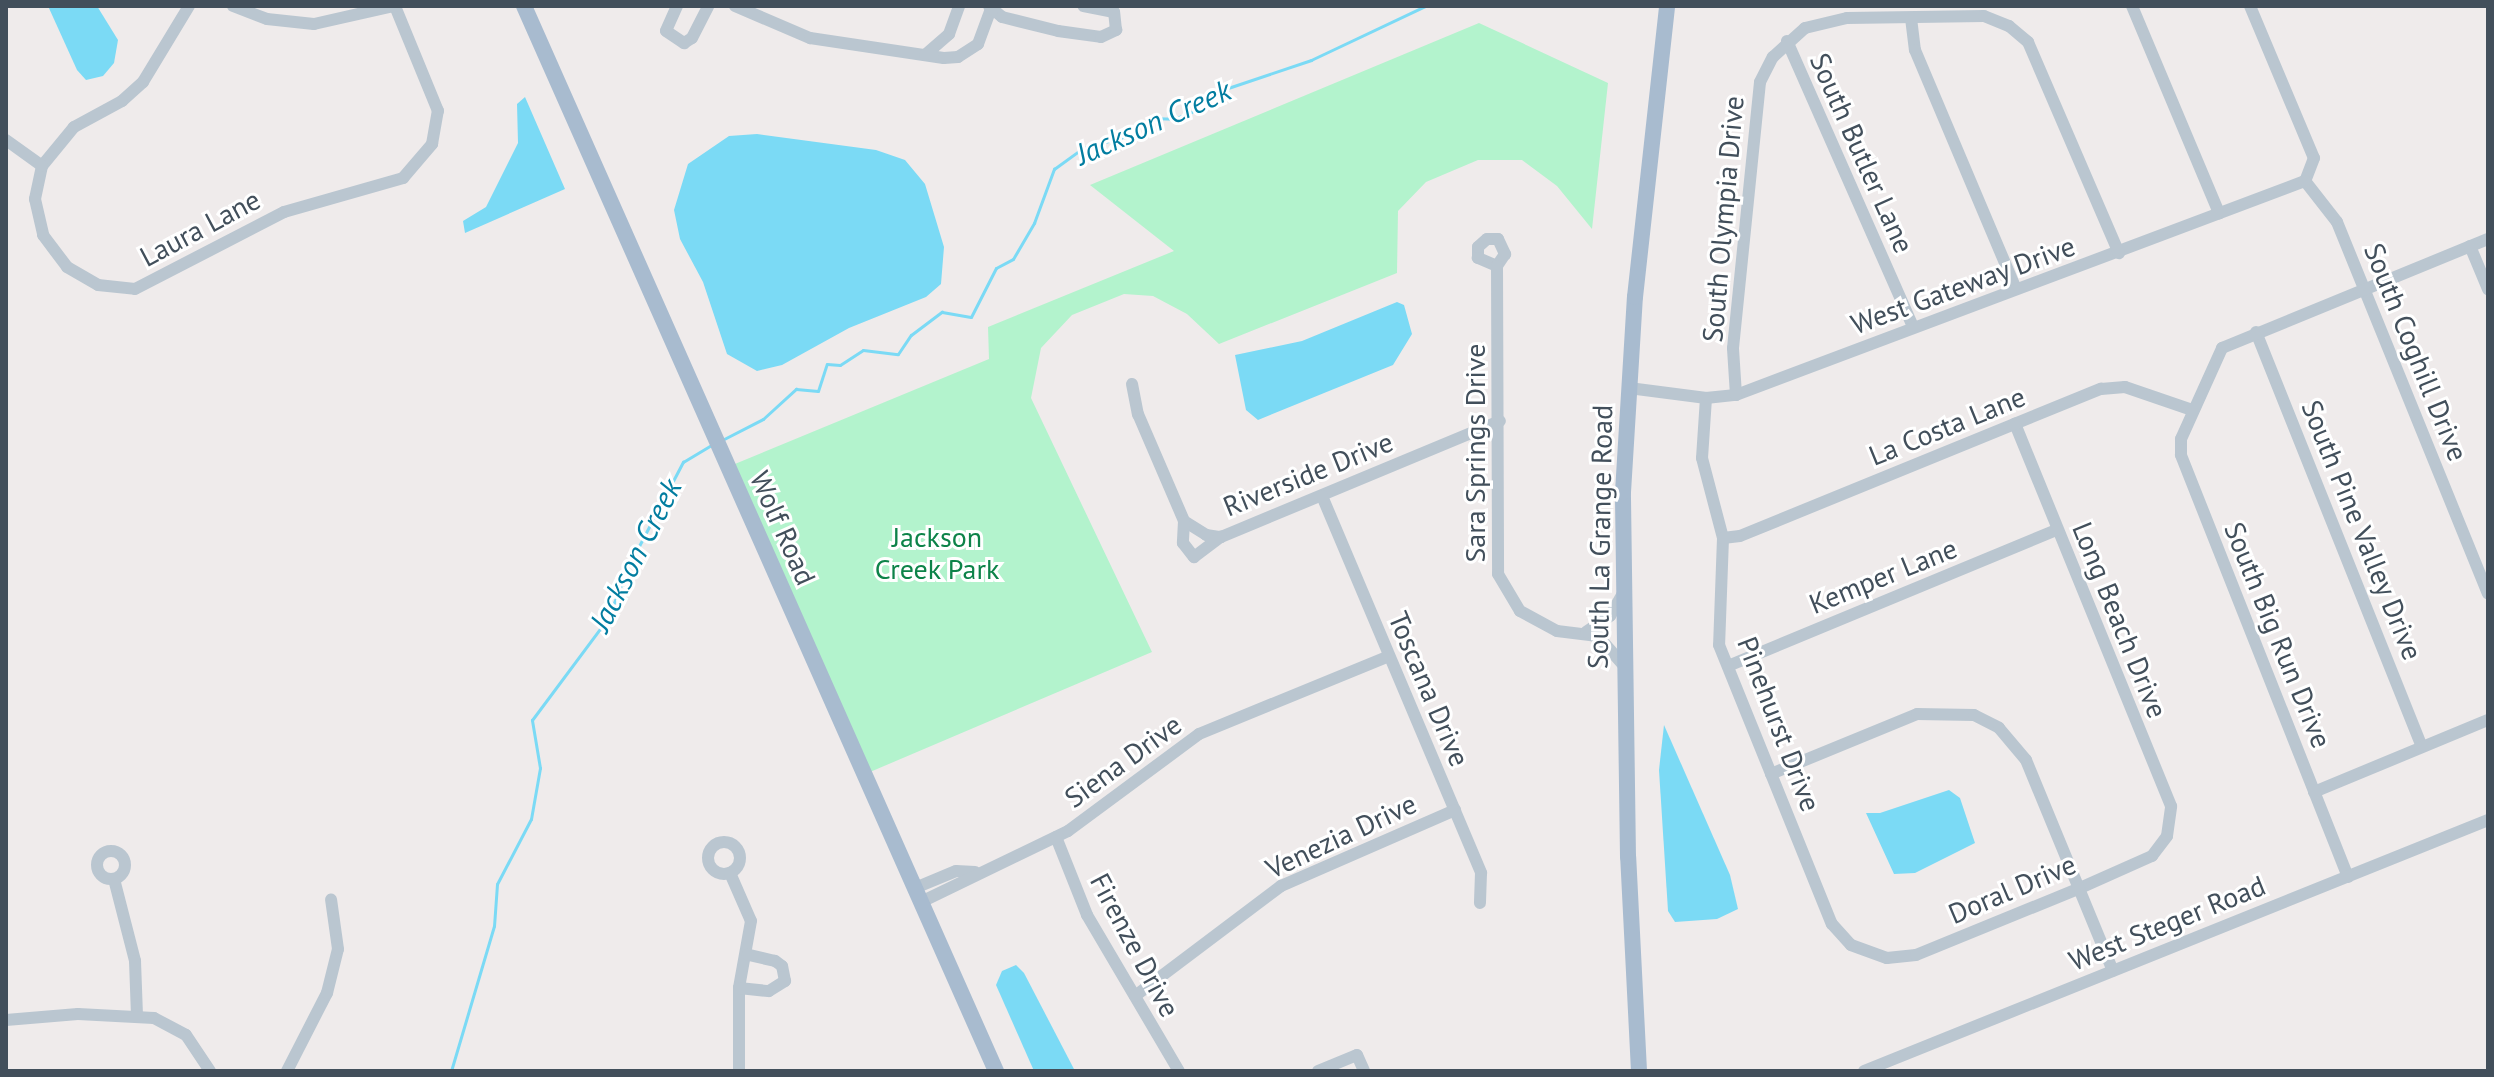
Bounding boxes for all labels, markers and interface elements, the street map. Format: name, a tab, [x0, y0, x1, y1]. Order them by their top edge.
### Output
street label: South Butler Lane	[1803, 48, 1921, 258]
water label: Jackson Creek	[1070, 72, 1236, 172]
street label: South Olympia Drive	[1695, 94, 1751, 344]
street label: Laura Lane	[134, 182, 266, 274]
street label: West Gateway Drive	[1846, 229, 2080, 341]
street label: South Coghill Drive	[2357, 238, 2475, 466]
street label: Sara Springs Drive	[1458, 343, 1492, 563]
street label: La Costa Lane	[1864, 379, 2030, 473]
street label: South Pine Valley Drive	[2294, 394, 2430, 666]
street label: South La Grange Road	[1581, 405, 1619, 669]
street label: Riverside Drive	[1218, 425, 1398, 523]
street label: Wolf Road	[743, 466, 823, 590]
water label: Jackson Creek	[581, 473, 689, 637]
street label: Long Beach Drive	[2065, 517, 2175, 723]
street label: South Big Run Drive	[2217, 517, 2339, 753]
park label: Jackson Creek Park	[874, 520, 1000, 586]
street label: Kemper Lane	[1804, 531, 1962, 621]
street label: Toscana Drive	[1381, 607, 1477, 771]
street label: Pinehurst Drive	[1730, 632, 1828, 816]
street label: Siena Drive	[1058, 707, 1188, 815]
street label: Venezia Drive	[1261, 787, 1421, 885]
street label: Doral Drive	[1943, 847, 2081, 931]
street label: Firenze Drive	[1083, 868, 1187, 1022]
street label: West Steger Road	[2064, 868, 2270, 978]

